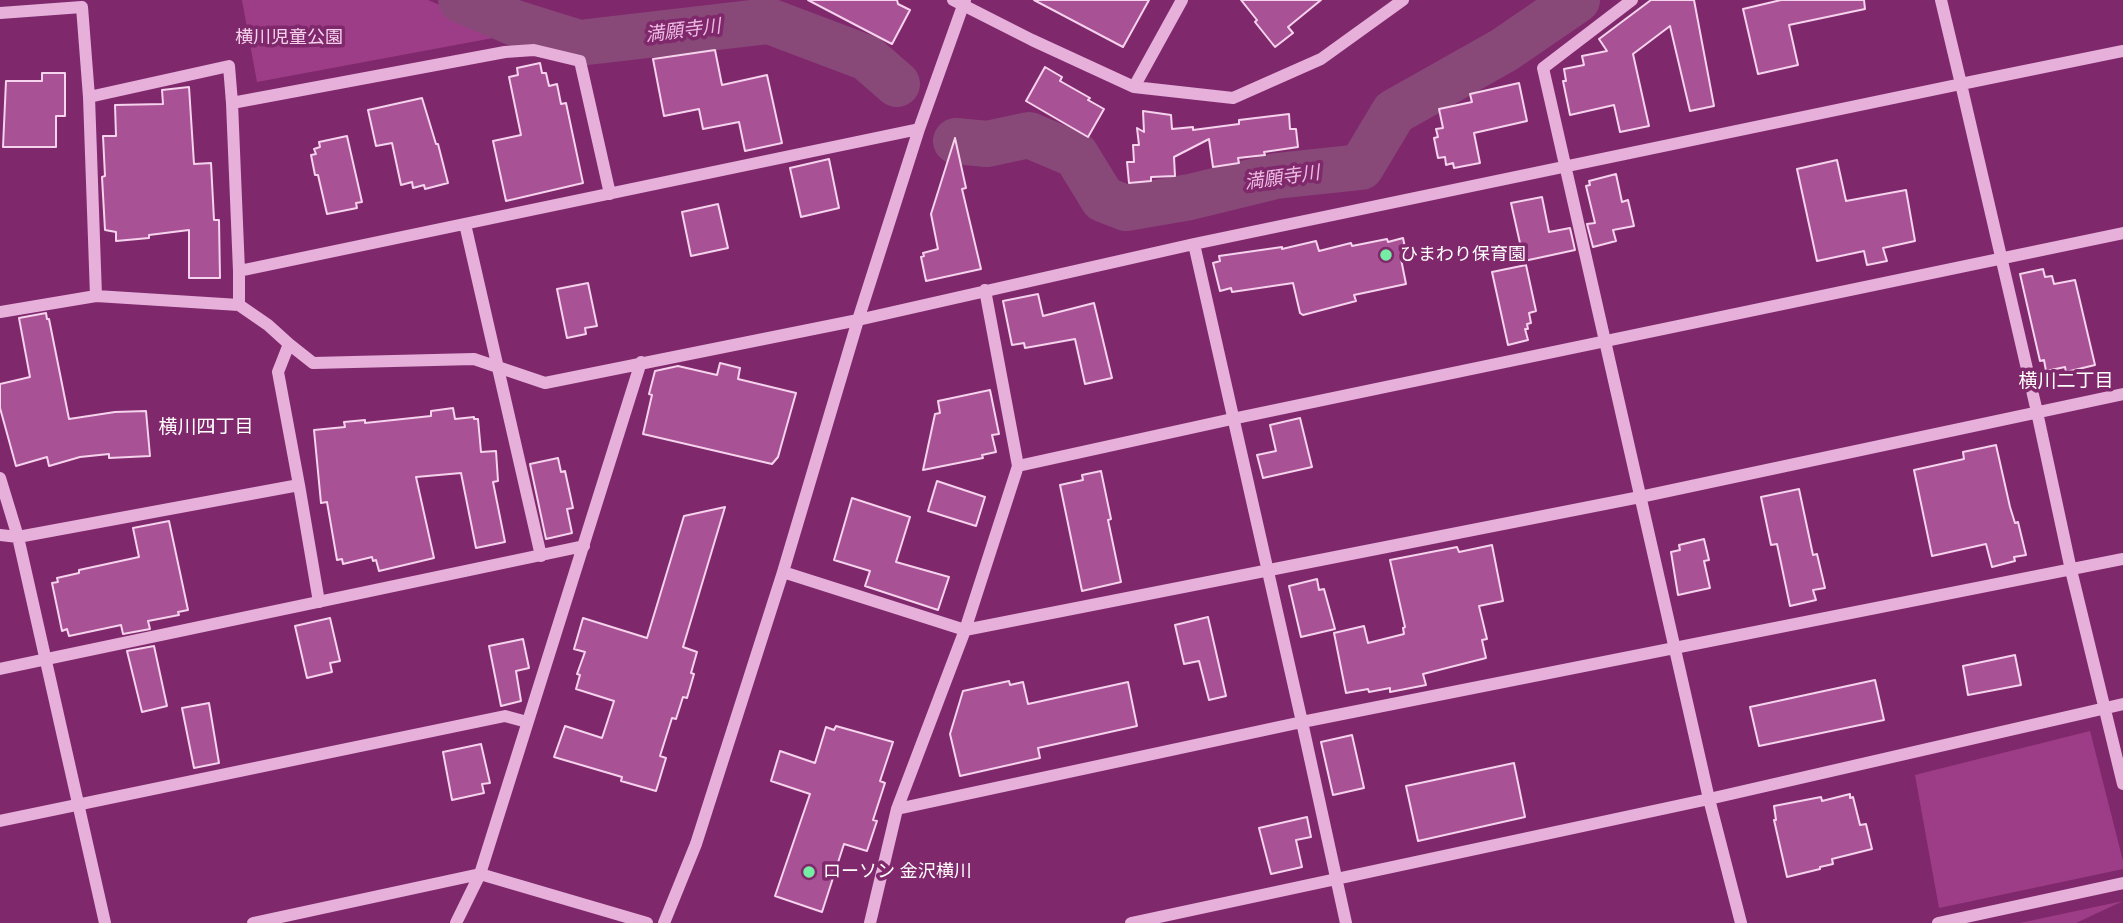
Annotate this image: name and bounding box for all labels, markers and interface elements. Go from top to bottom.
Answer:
water label: 満願寺川 [644,15,722,47]
park label: 横川児童公園 [235,27,343,49]
water label: 満願寺川 [1243,161,1321,195]
place label: ひまわり保育園 [1400,244,1526,266]
marker: ひまわり保育園 [1378,247,1394,263]
district label: 横川二丁目 [2019,370,2113,392]
district label: 横川四丁目 [159,416,253,438]
place label: ローソン 金沢横川 [823,861,972,883]
marker: ローソン 金沢横川 [801,864,817,880]

